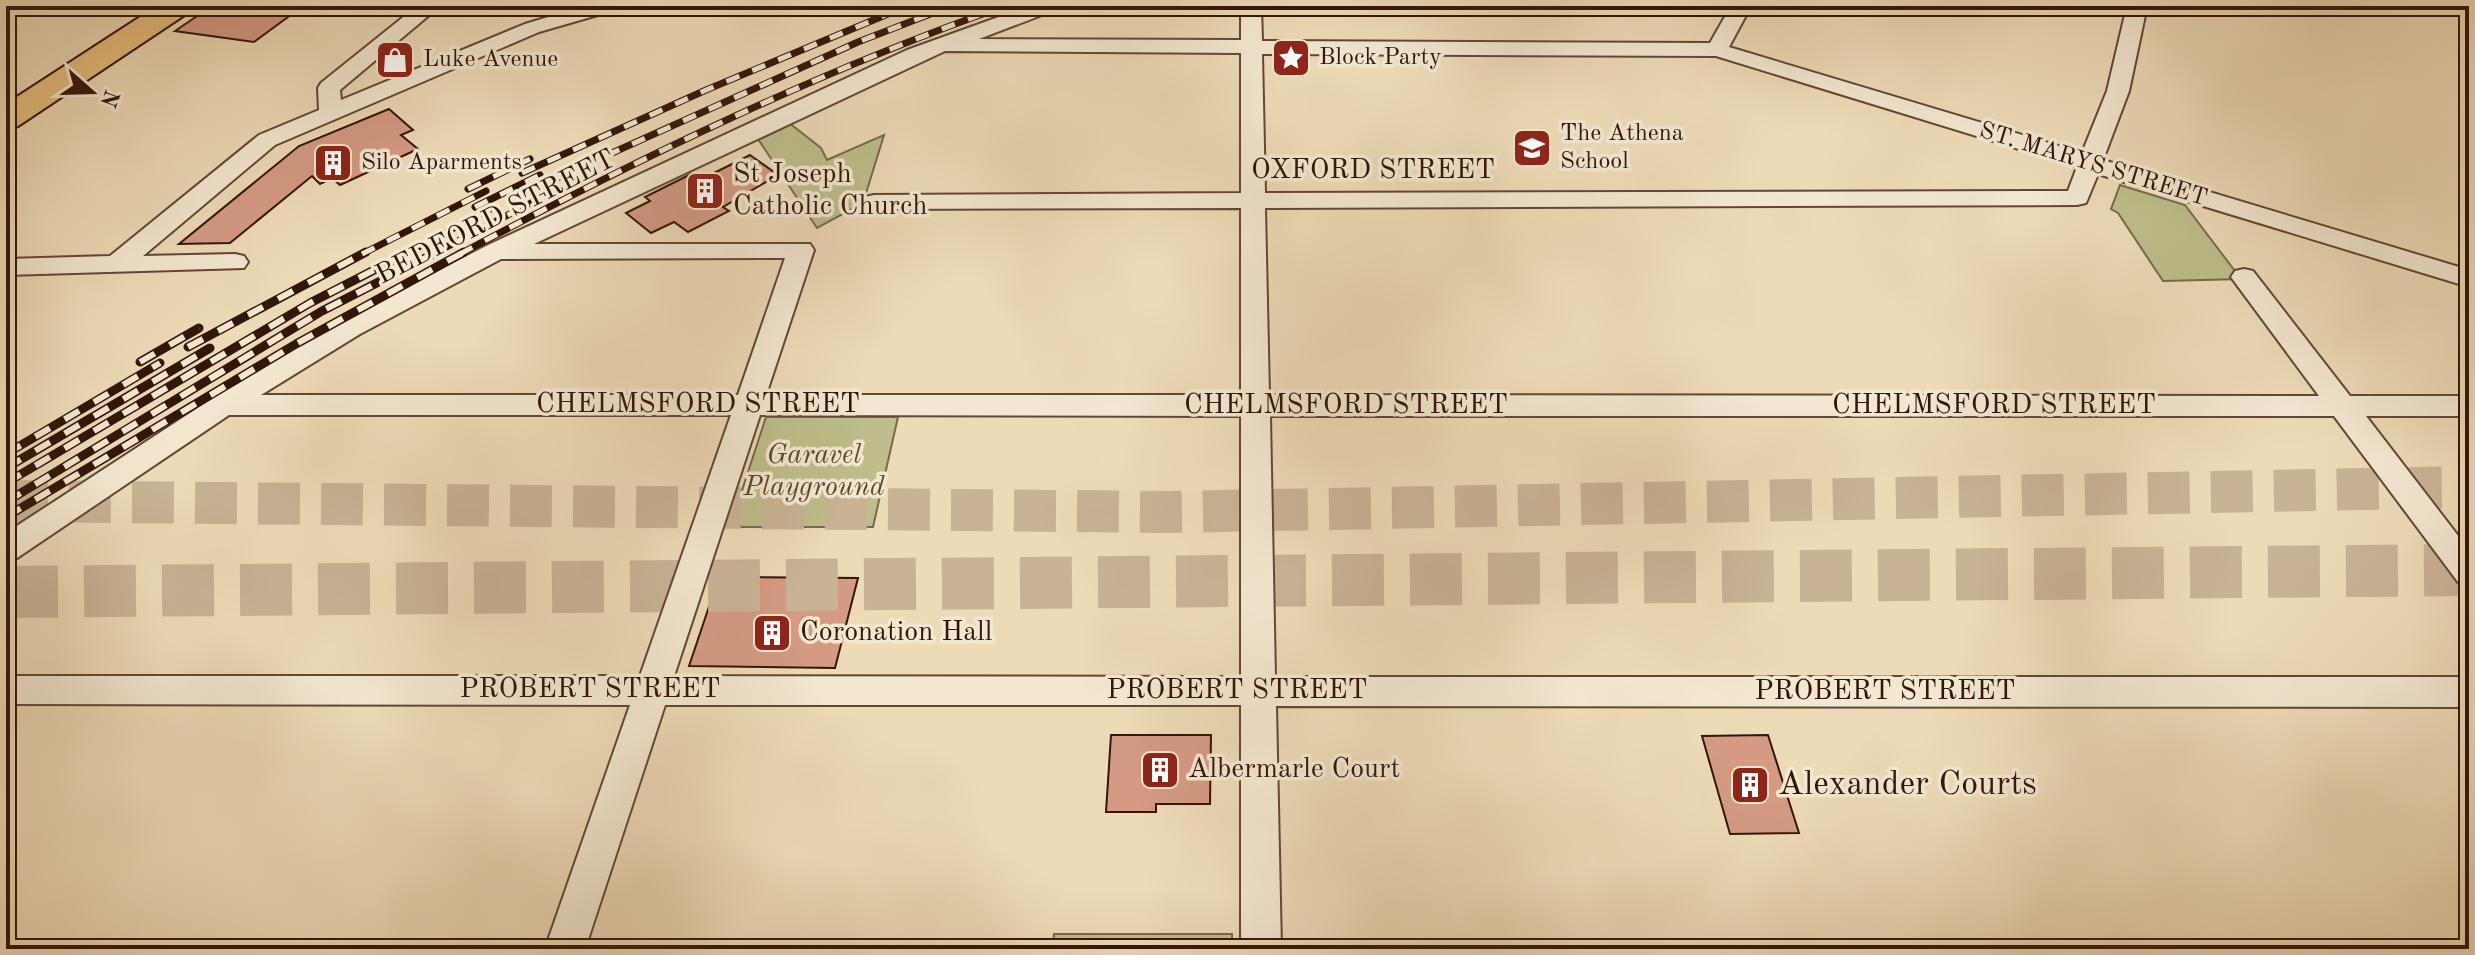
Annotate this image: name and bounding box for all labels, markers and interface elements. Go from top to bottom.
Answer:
place icon: Block Party [1270,37,1312,79]
shop icon: Luke Avenue [374,39,416,81]
place label: Block Party [1319,46,1442,70]
place label: Luke Avenue [423,48,558,72]
north arrow [52,52,132,132]
text: N [96,86,122,110]
street label: ST. MARYS STREET [1976,119,2210,211]
place label: The Athena School [1560,122,1684,174]
school or university icon: The Athena School [1511,127,1553,169]
building icon: Silo Aparments [312,142,354,184]
street label: BEDFORD STREET [372,145,620,291]
place label: Silo Aparments [361,151,522,175]
street label: OXFORD STREET [1251,157,1495,185]
place label: St Joseph Catholic Church [733,161,928,221]
building icon: St Joseph Catholic Church [684,170,726,212]
street label: CHELMSFORD STREET [536,391,860,419]
street label: CHELMSFORD STREET [1184,392,1508,420]
street label: CHELMSFORD STREET [1832,392,2156,420]
park label: Garavel Playground [742,442,885,502]
building icon: Coronation Hall [751,612,793,654]
place label: Coronation Hall [800,619,992,647]
street label: PROBERT STREET [459,676,721,704]
street label: PROBERT STREET [1106,677,1368,705]
street label: PROBERT STREET [1754,678,2016,706]
building icon: Albermarle Court [1139,749,1181,791]
place label: Albermarle Court [1188,756,1400,784]
building icon: Alexander Courts [1729,764,1771,806]
place label: Alexander Courts [1778,768,2037,802]

